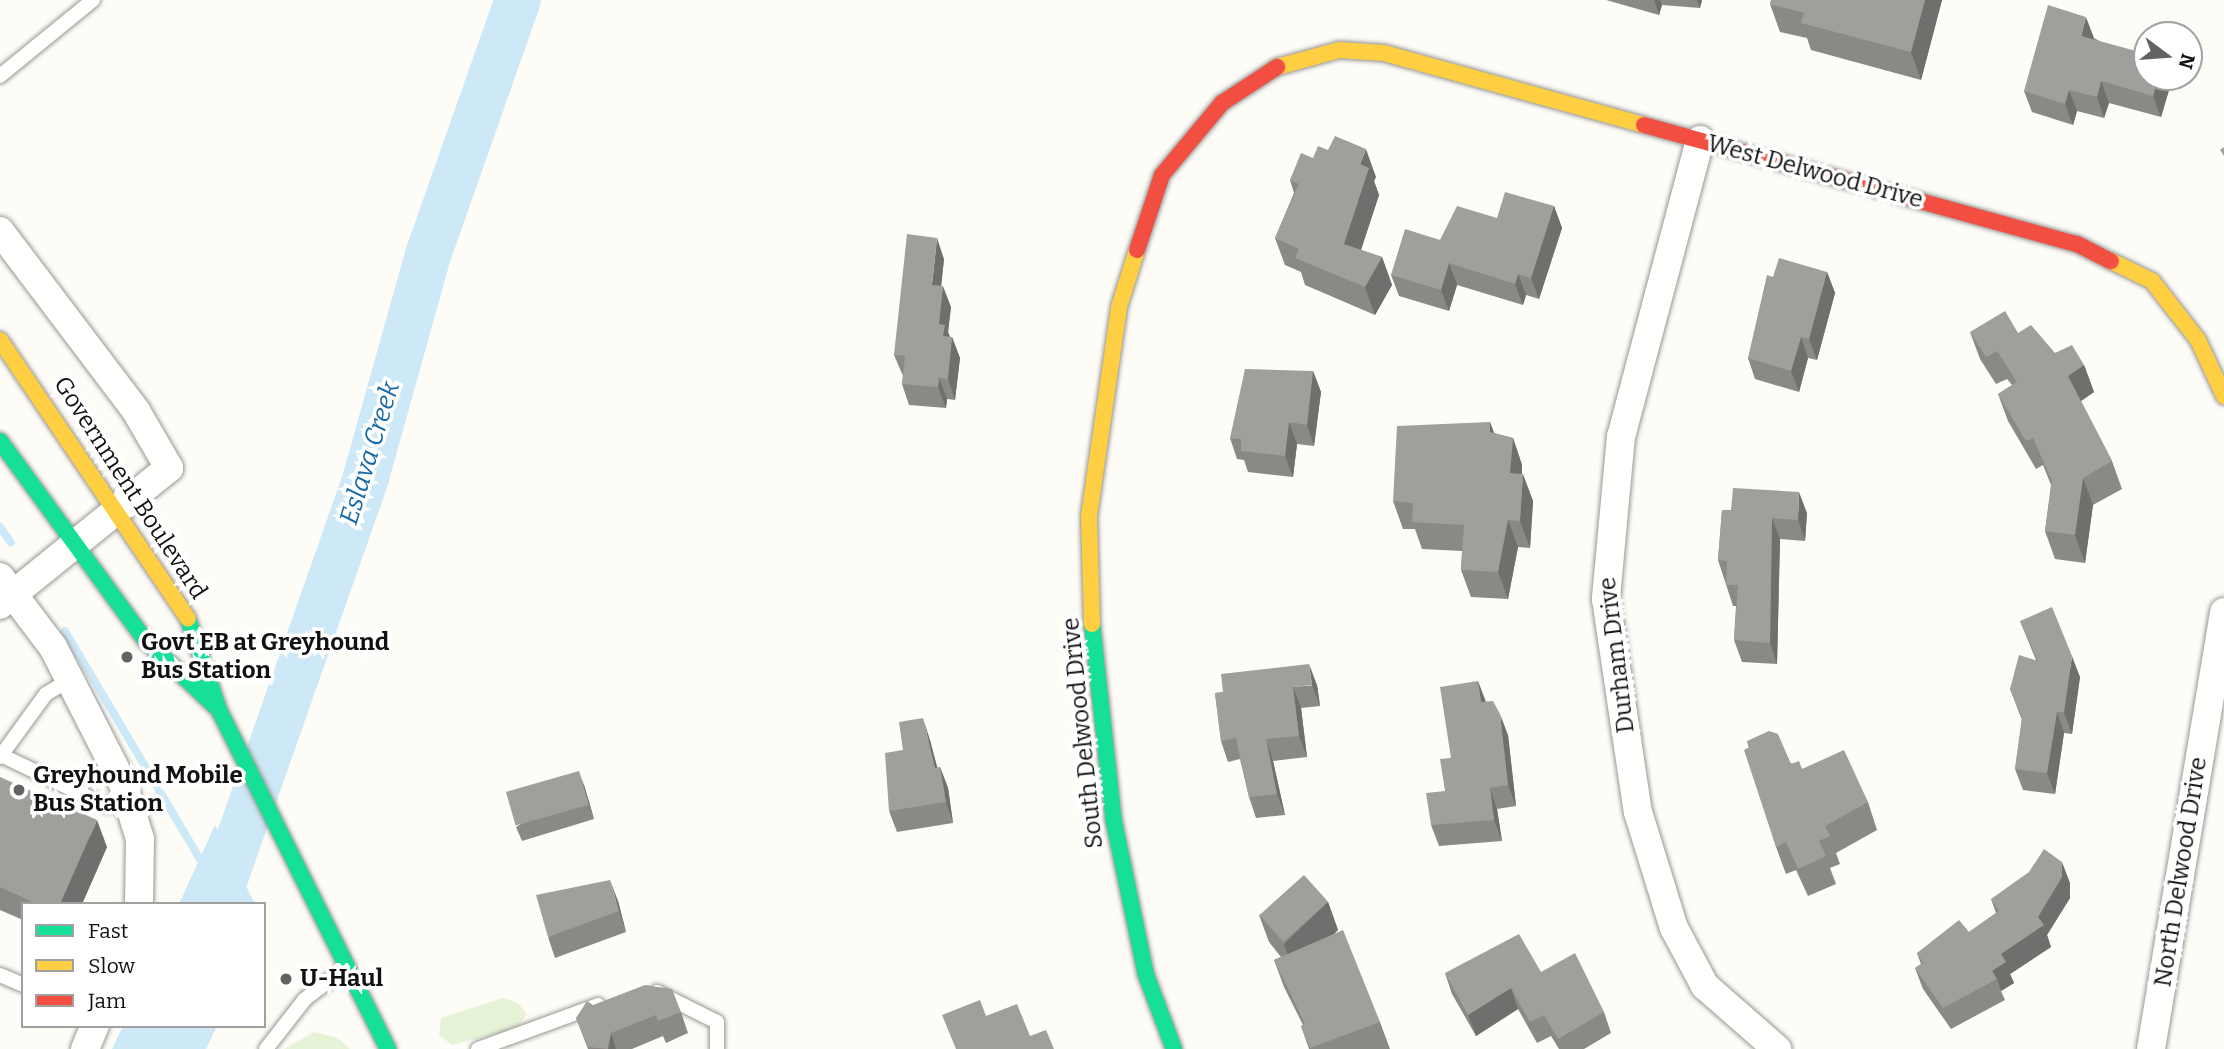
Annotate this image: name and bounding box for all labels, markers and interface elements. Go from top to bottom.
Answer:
north arrow [2133,21,2203,91]
text: N [2174,51,2200,72]
street label: West Delwood Drive [1704,129,1926,215]
street label: Government Boulevard [47,371,213,605]
water label: Eslava Creek [333,378,407,528]
street label: Durham Drive [1593,575,1641,735]
street label: South Delwood Drive [1057,616,1109,850]
place label: Govt EB at Greyhound Bus Station [141,629,389,685]
marker: Govt EB at Greyhound Bus Station [119,649,135,665]
street label: North Delwood Drive [2149,755,2213,989]
place label: Greyhound Mobile Bus Station [33,762,243,818]
marker: Greyhound Mobile Bus Station [11,782,27,798]
legend [21,902,266,1028]
text: Fast [88,918,128,944]
text: Slow [88,953,135,979]
place label: U-Haul [300,965,383,993]
marker: U-Haul [278,971,294,987]
text: Jam [88,988,126,1014]

